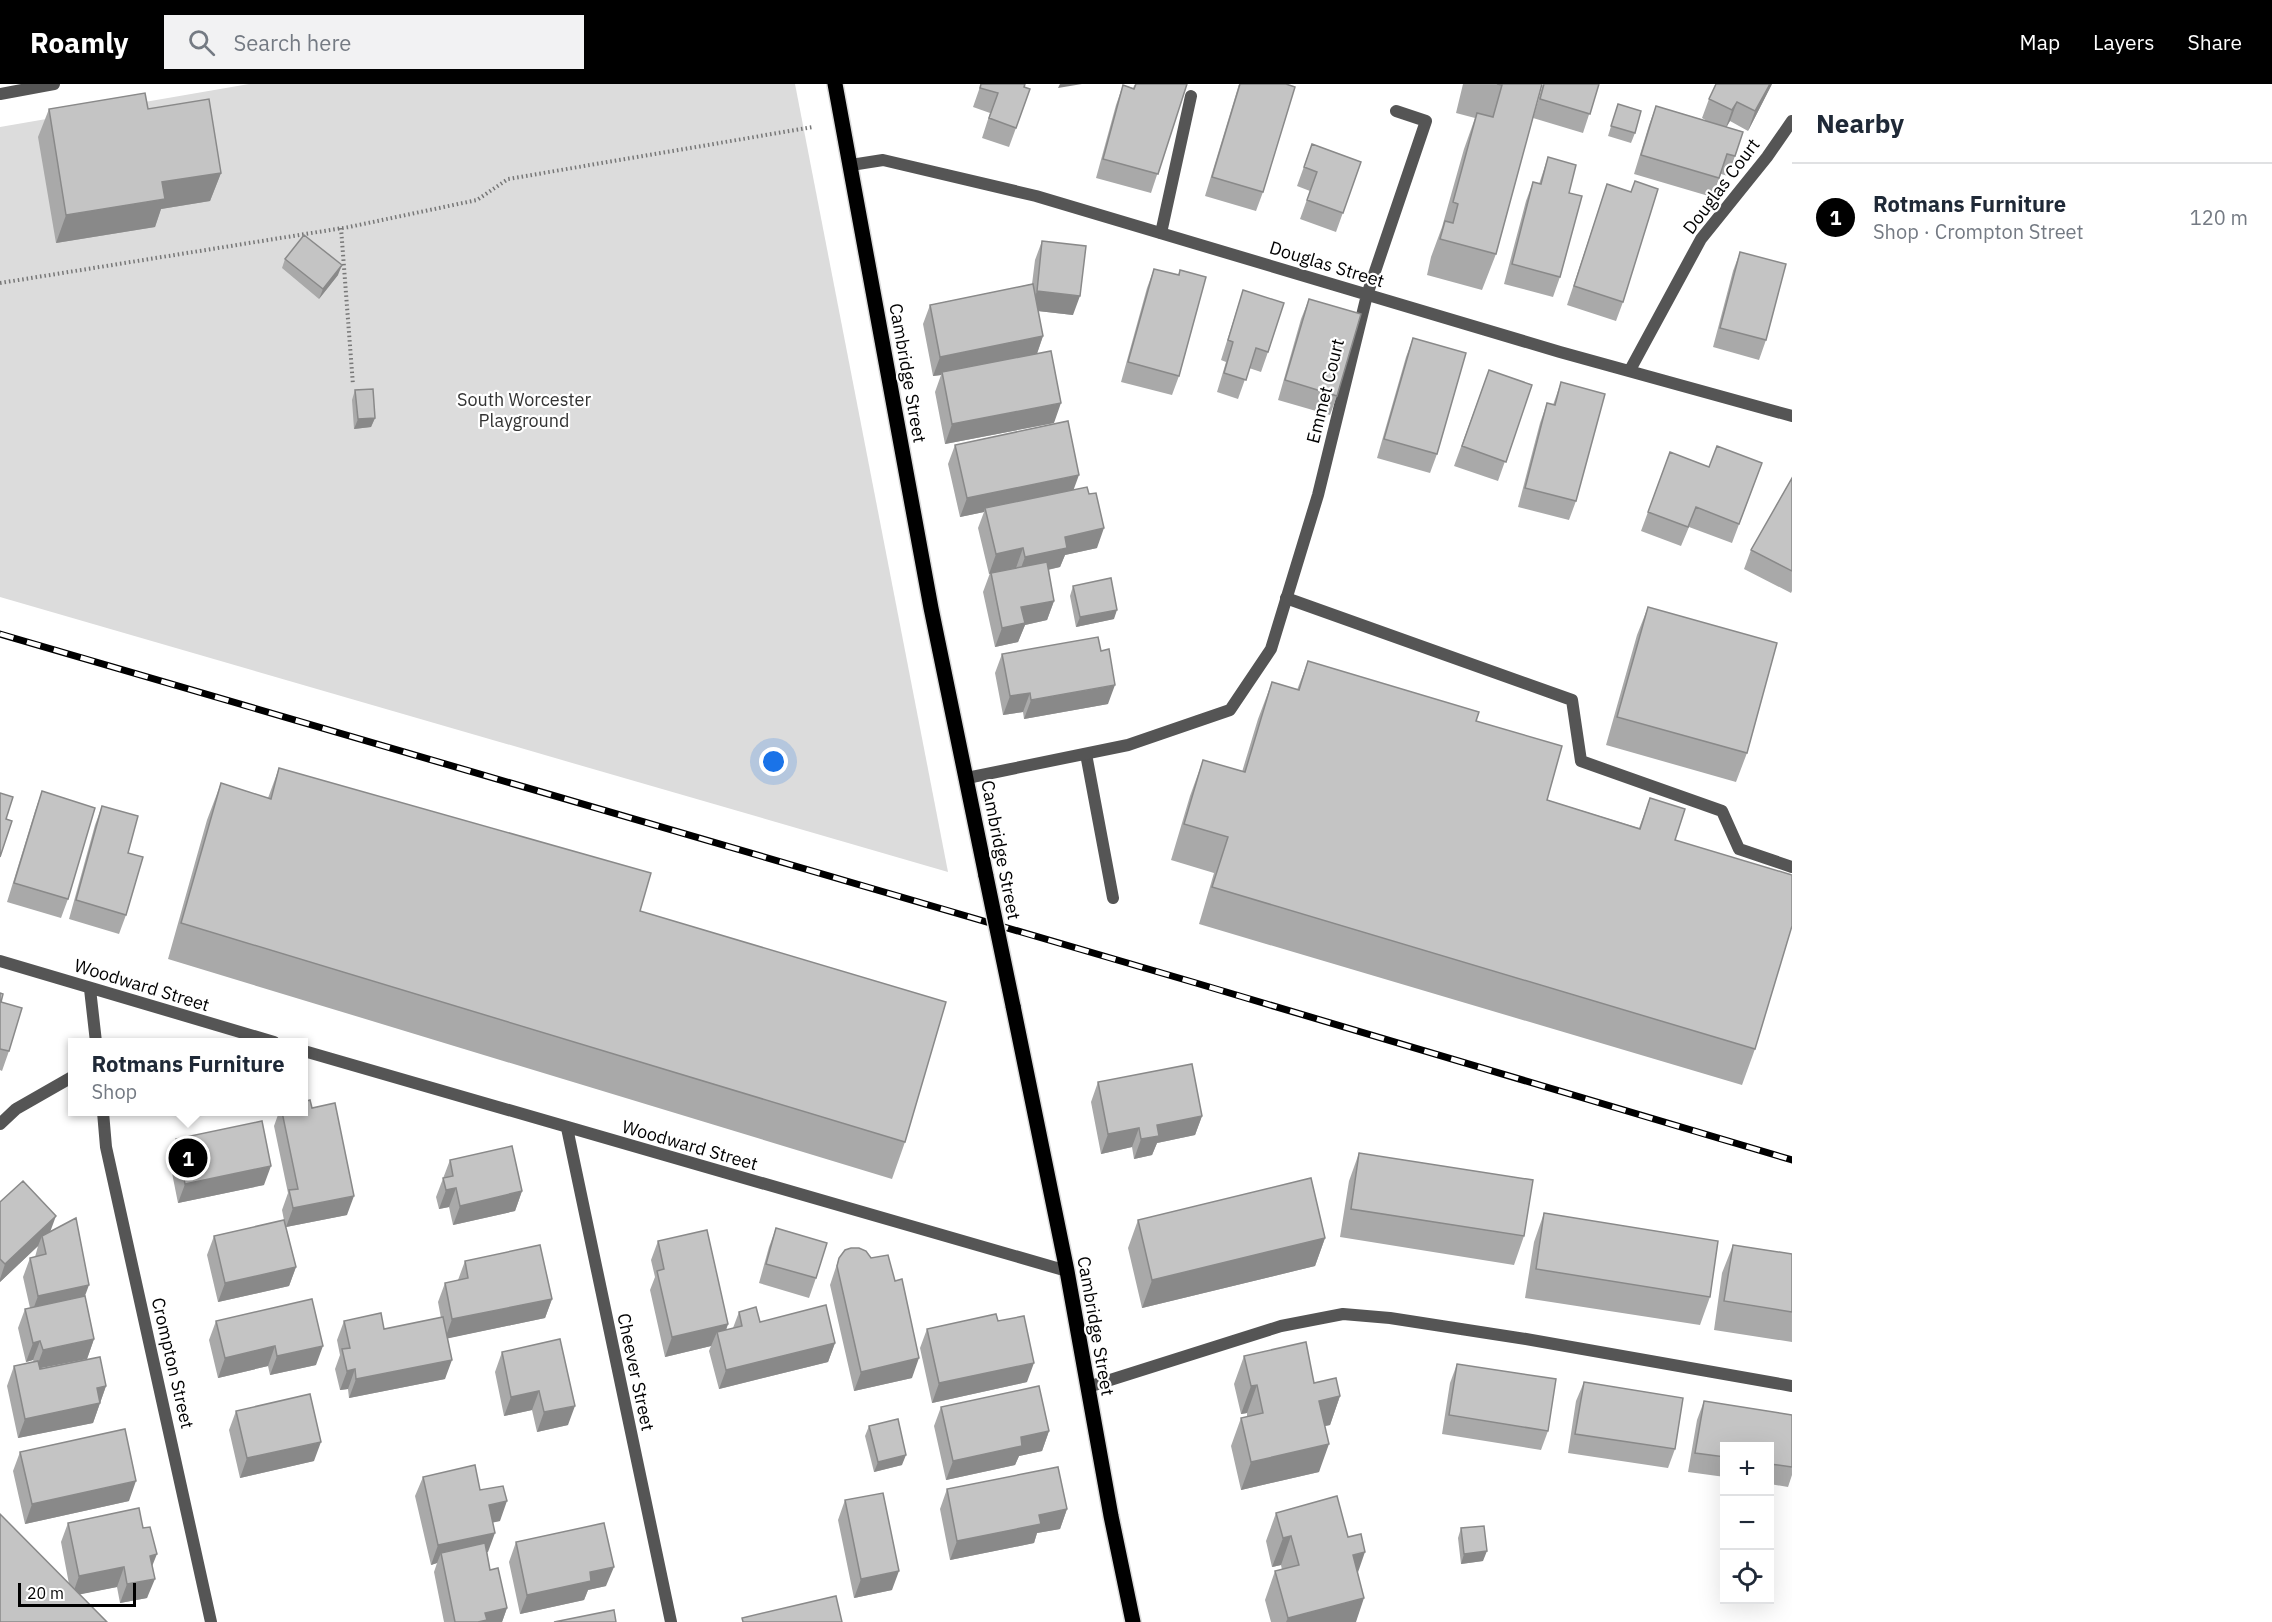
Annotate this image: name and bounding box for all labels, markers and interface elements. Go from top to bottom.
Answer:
search box [164,15,584,69]
text: Roamly [30,24,128,61]
icon: search [185,26,218,59]
text: Search here [233,28,351,57]
text: Map [2020,28,2060,56]
text: Layers [2093,28,2155,56]
text: Share [2188,28,2242,56]
text: Nearby [1816,106,1904,140]
street label: Douglas Court [1678,134,1764,238]
text: Rotmans Furniture [1873,189,2066,218]
text: 1 [1830,204,1842,231]
text: 120 m [2190,204,2248,231]
text: Shop · Crompton Street [1873,218,2084,245]
street label: Douglas Street [1267,236,1387,292]
street label: Cambridge Street [884,301,932,445]
street label: Emmet Court [1301,336,1349,446]
park label: South Worcester Playground [457,388,591,432]
your location [759,747,788,776]
street label: Cambridge Street [976,778,1026,922]
street label: Woodward Street [72,954,212,1016]
popup [68,1038,308,1116]
text: Rotmans Furniture [91,1049,285,1078]
text: Shop [91,1078,137,1105]
street label: Woodward Street [619,1115,761,1175]
pin: 1 [168,1136,207,1180]
street label: Cambridge Street [1072,1254,1120,1398]
street label: Crompton Street [147,1295,199,1431]
street label: Cheever Street [612,1311,660,1433]
map controls [1720,1442,1774,1604]
button: + [1720,1442,1774,1496]
button: − [1720,1496,1774,1550]
button: locate [1720,1550,1774,1604]
scale bar [18,1580,136,1608]
text: 20 m [27,1583,64,1603]

